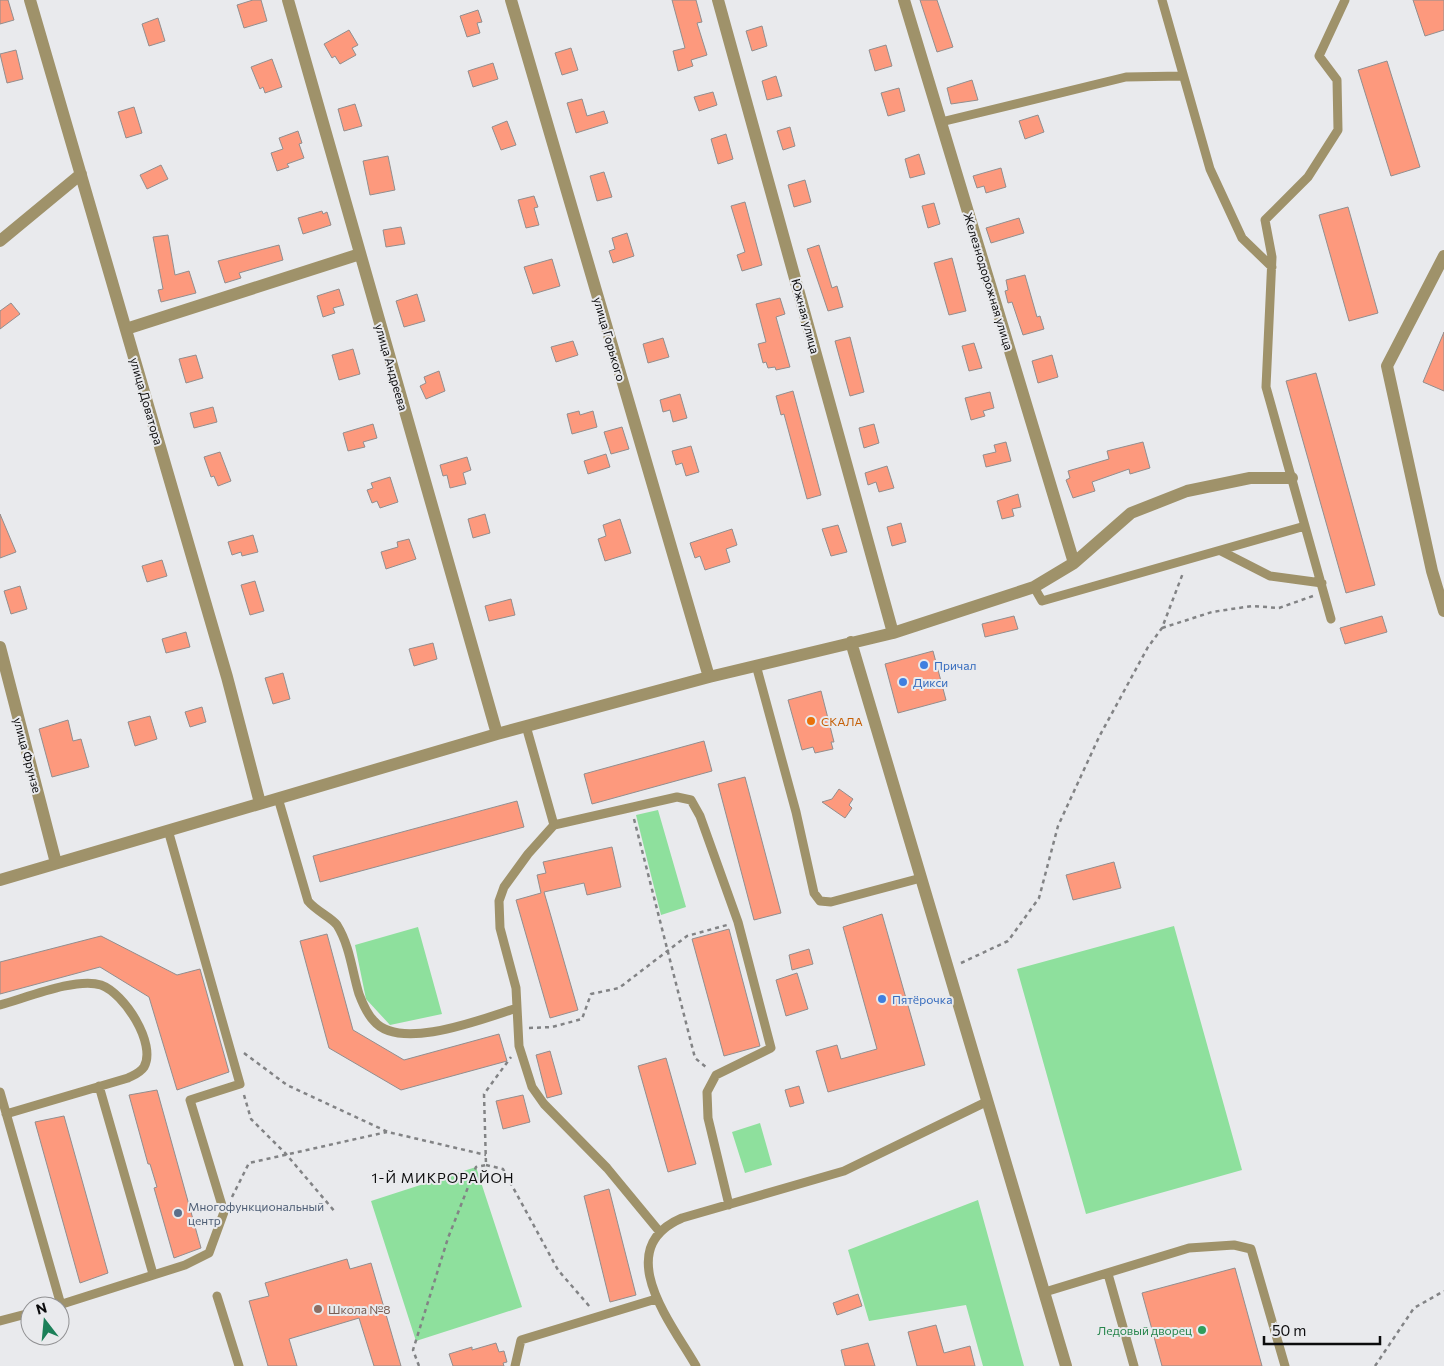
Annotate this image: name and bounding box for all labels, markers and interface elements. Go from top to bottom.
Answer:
street label: Железнодорожная улица [961,210,1017,352]
street label: Южная улица [789,277,823,355]
street label: улица Горького [591,295,629,383]
street label: улица Андреева [373,322,411,412]
street label: улица Доватора [128,356,166,446]
place label: Причал [934,658,976,672]
marker: Причал [918,659,930,671]
place label: Дикси [913,675,948,689]
marker: Дикси [897,676,909,688]
place label: СКАЛА [821,714,863,728]
marker: СКАЛА [805,715,817,727]
street label: улица Фрунзе [11,716,45,794]
place label: Пятёрочка [892,992,952,1006]
marker: Пятёрочка [876,993,888,1005]
district label: 1-Й МИКРОРАЙОН [372,1169,514,1186]
place label: Многофункциональный центр [188,1199,324,1227]
marker: Многофункциональный центр [172,1207,184,1219]
north arrow [20,1296,70,1346]
text: N [34,1298,49,1318]
place label: Школа №8 [328,1302,391,1316]
marker: Школа №8 [312,1303,324,1315]
scale bar [1264,1314,1380,1346]
text: 50 m [1272,1321,1306,1339]
place label: Ледовый дворец [1097,1323,1192,1337]
marker: Ледовый дворец [1196,1324,1208,1336]

